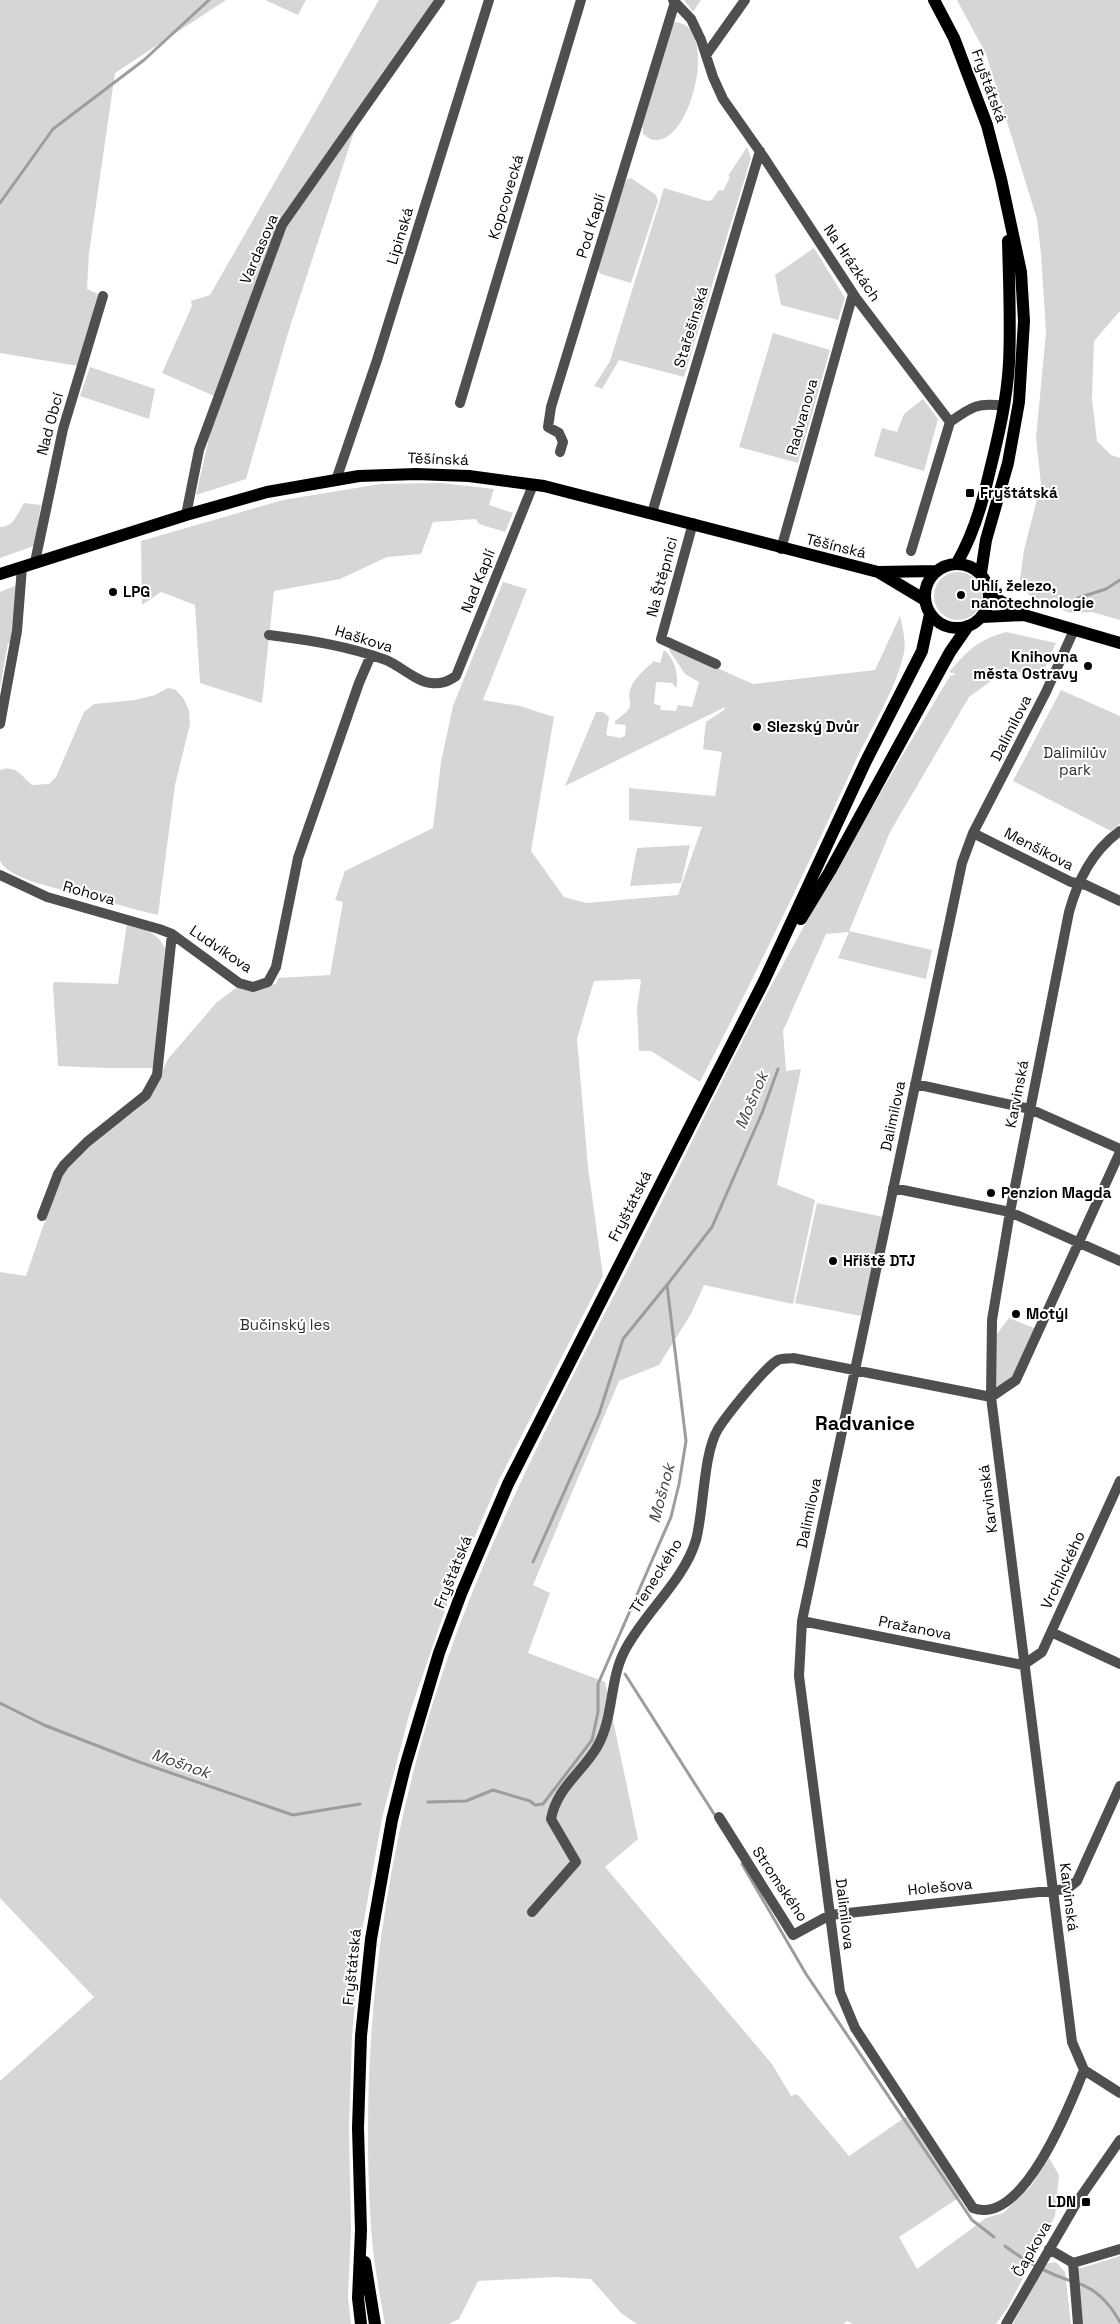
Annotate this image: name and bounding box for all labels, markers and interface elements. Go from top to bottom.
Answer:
street label: Fryštátská [967,46,1012,126]
street label: Kopcovecká [484,152,528,242]
street label: Pod Kaplí [572,191,609,260]
street label: Lipinská [382,205,417,267]
street label: Vardasova [235,211,282,287]
street label: Na Hrázkách [820,221,885,305]
street label: Stařešinská [669,283,712,370]
street label: Radvanova [782,376,822,457]
street label: Nad Obcí [32,390,67,457]
street label: Těšínská [407,448,469,469]
place label: Fryštátská [980,483,1058,502]
marker: Fryštátská [964,487,976,499]
street label: Těšínská [804,529,869,562]
street label: Na Štěpnici [642,535,681,619]
street label: Nad Kaplí [456,546,499,615]
place label: Uhlí, železo, nanotechnologie [971,576,1094,612]
place label: LPG [123,582,150,601]
marker: LPG [107,586,119,598]
marker: Uhlí, železo, nanotechnologie [955,589,967,601]
street label: Haškova [333,621,396,656]
place label: Knihovna města Ostravy [973,647,1078,683]
marker: Knihovna města Ostravy [1082,660,1094,672]
street label: Dalimilova [986,691,1035,764]
place label: Slezský Dvůr [767,717,859,736]
marker: Slezský Dvůr [751,721,763,733]
park label: Dalimilův park [1043,743,1107,779]
street label: Menšíkova [1001,823,1078,874]
street label: Rohova [61,876,118,909]
street label: Ludvíkova [186,921,257,977]
street label: Karvinská [1001,1058,1032,1129]
water label: Mošnok [730,1066,774,1132]
street label: Dalimilova [876,1079,909,1153]
street label: Fryštátská [604,1167,656,1244]
place label: Penzion Magda [1001,1183,1112,1202]
marker: Penzion Magda [985,1187,997,1199]
place label: Hřiště DTJ [843,1251,916,1270]
marker: Hřiště DTJ [827,1255,839,1267]
place label: Motýl [1026,1304,1068,1323]
marker: Motýl [1010,1308,1022,1320]
park label: Bučinský les [240,1315,330,1334]
district label: Radvanice [815,1410,915,1436]
water label: Mošnok [644,1459,680,1525]
street label: Karvinská [974,1463,1001,1534]
street label: Dalimilova [792,1476,825,1550]
street label: Vrchlického [1036,1528,1089,1612]
street label: Fryštátská [429,1532,476,1611]
street label: Třeneckého [625,1535,686,1617]
street label: Pražanova [877,1611,954,1644]
water label: Mošnok [149,1744,215,1784]
street label: Stromského [748,1843,812,1925]
street label: Karvinská [1056,1862,1083,1933]
street label: Holešova [907,1874,974,1899]
street label: Dalimilova [832,1877,859,1951]
street label: Fryštátská [338,1927,365,2006]
place label: LDN [1048,2192,1076,2211]
marker: LDN [1080,2196,1092,2208]
street label: Čapkova [1008,2217,1055,2280]

